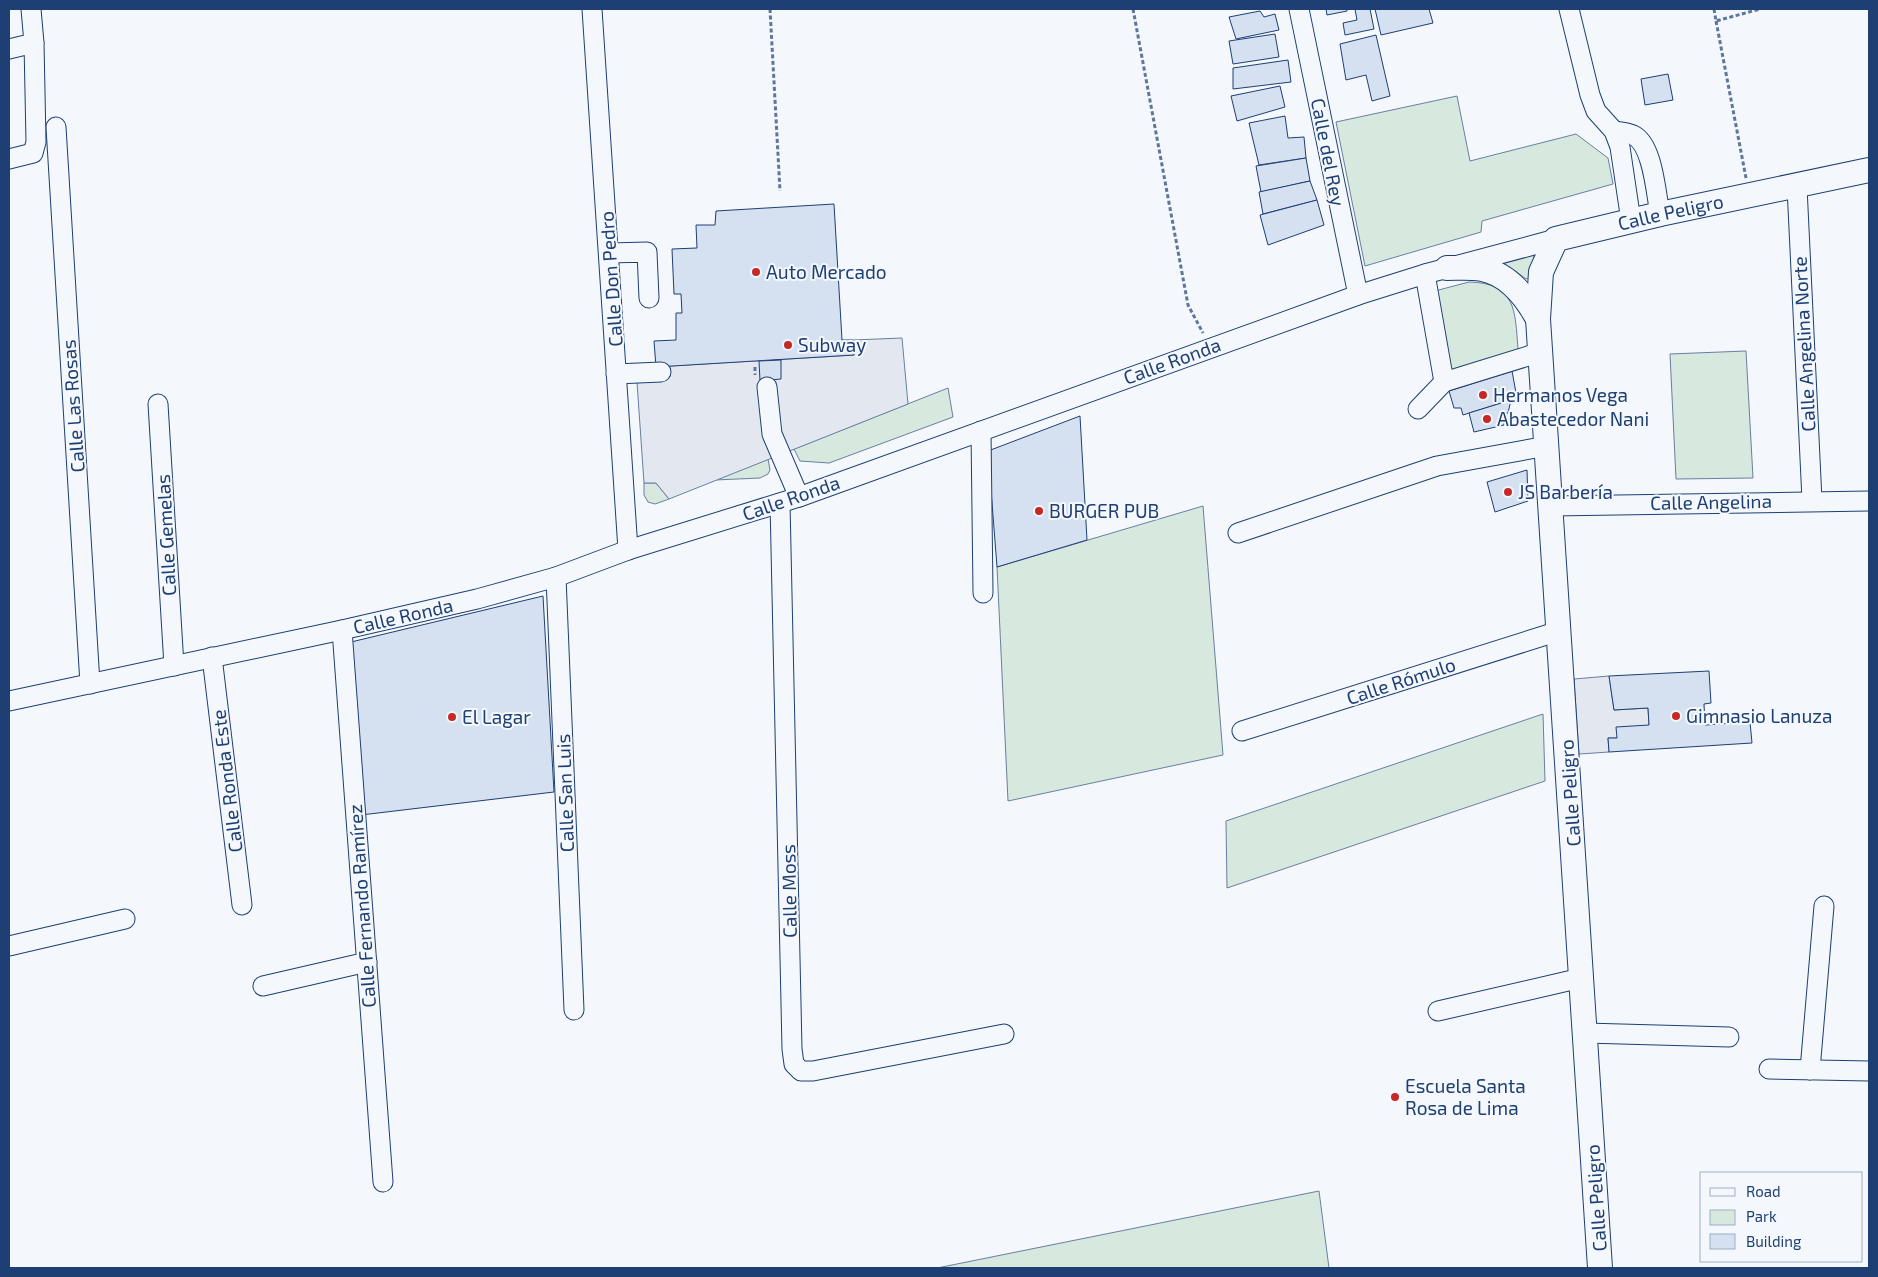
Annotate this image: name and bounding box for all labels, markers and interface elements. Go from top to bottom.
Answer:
street label: Calle del Rey [1307,96,1350,208]
street label: Calle Peligro [1615,189,1725,235]
street label: Calle Don Pedro [594,210,627,348]
street label: Calle Angelina Norte [1787,256,1820,432]
place label: Auto Mercado [766,260,887,283]
marker: Auto Mercado [750,266,762,278]
street label: Calle Ronda [1120,332,1224,389]
place label: Subway [798,333,866,356]
street label: Calle Las Rosas [56,339,89,473]
marker: Subway [782,339,794,351]
place label: Hermanos Vega [1493,383,1628,406]
marker: Hermanos Vega [1477,389,1489,401]
place label: Abastecedor Nani [1497,407,1649,430]
marker: Abastecedor Nani [1481,413,1493,425]
street label: Calle Ronda [739,470,843,525]
street label: Calle Gemelas [151,474,180,596]
place label: JS Barbería [1518,480,1613,503]
marker: JS Barbería [1502,486,1514,498]
street label: Calle Angelina [1650,489,1772,514]
place label: BURGER PUB [1049,499,1159,522]
marker: BURGER PUB [1033,505,1045,517]
street label: Calle Ronda [351,593,455,638]
street label: Calle Rómulo [1343,652,1458,709]
place label: Gimnasio Lanuza [1686,704,1832,727]
place label: El Lagar [462,705,531,728]
street label: Calle Ronda Este [206,708,247,854]
marker: Gimnasio Lanuza [1670,710,1682,722]
marker: El Lagar [446,711,458,723]
street label: Calle San Luis [551,733,578,853]
street label: Calle Peligro [1554,739,1585,847]
street label: Calle Fernando Ramírez [343,803,380,1009]
street label: Calle Moss [776,844,801,938]
place label: Escuela Santa Rosa de Lima [1405,1074,1526,1119]
marker: Escuela Santa Rosa de Lima [1389,1091,1401,1103]
street label: Calle Peligro [1580,1144,1611,1252]
legend [1700,1172,1863,1262]
text: Road [1746,1182,1781,1200]
text: Park [1746,1207,1777,1225]
text: Building [1746,1232,1802,1250]

